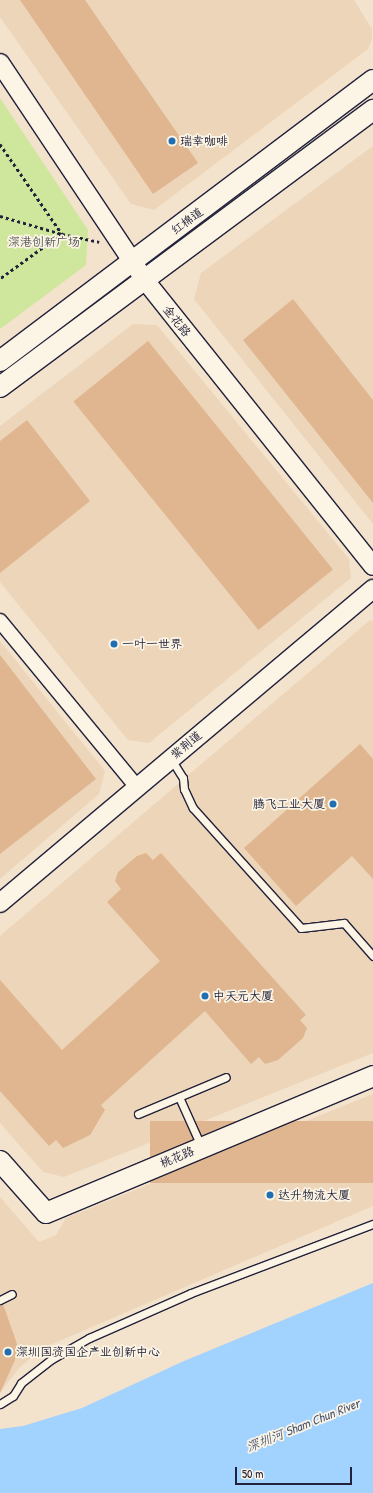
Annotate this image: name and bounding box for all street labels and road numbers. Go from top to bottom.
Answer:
street label: 红棉道 [168,204,206,238]
street label: 金花路 [160,302,194,340]
street label: 紫荆道 [168,728,204,762]
street label: 桃花路 [158,1143,196,1171]

